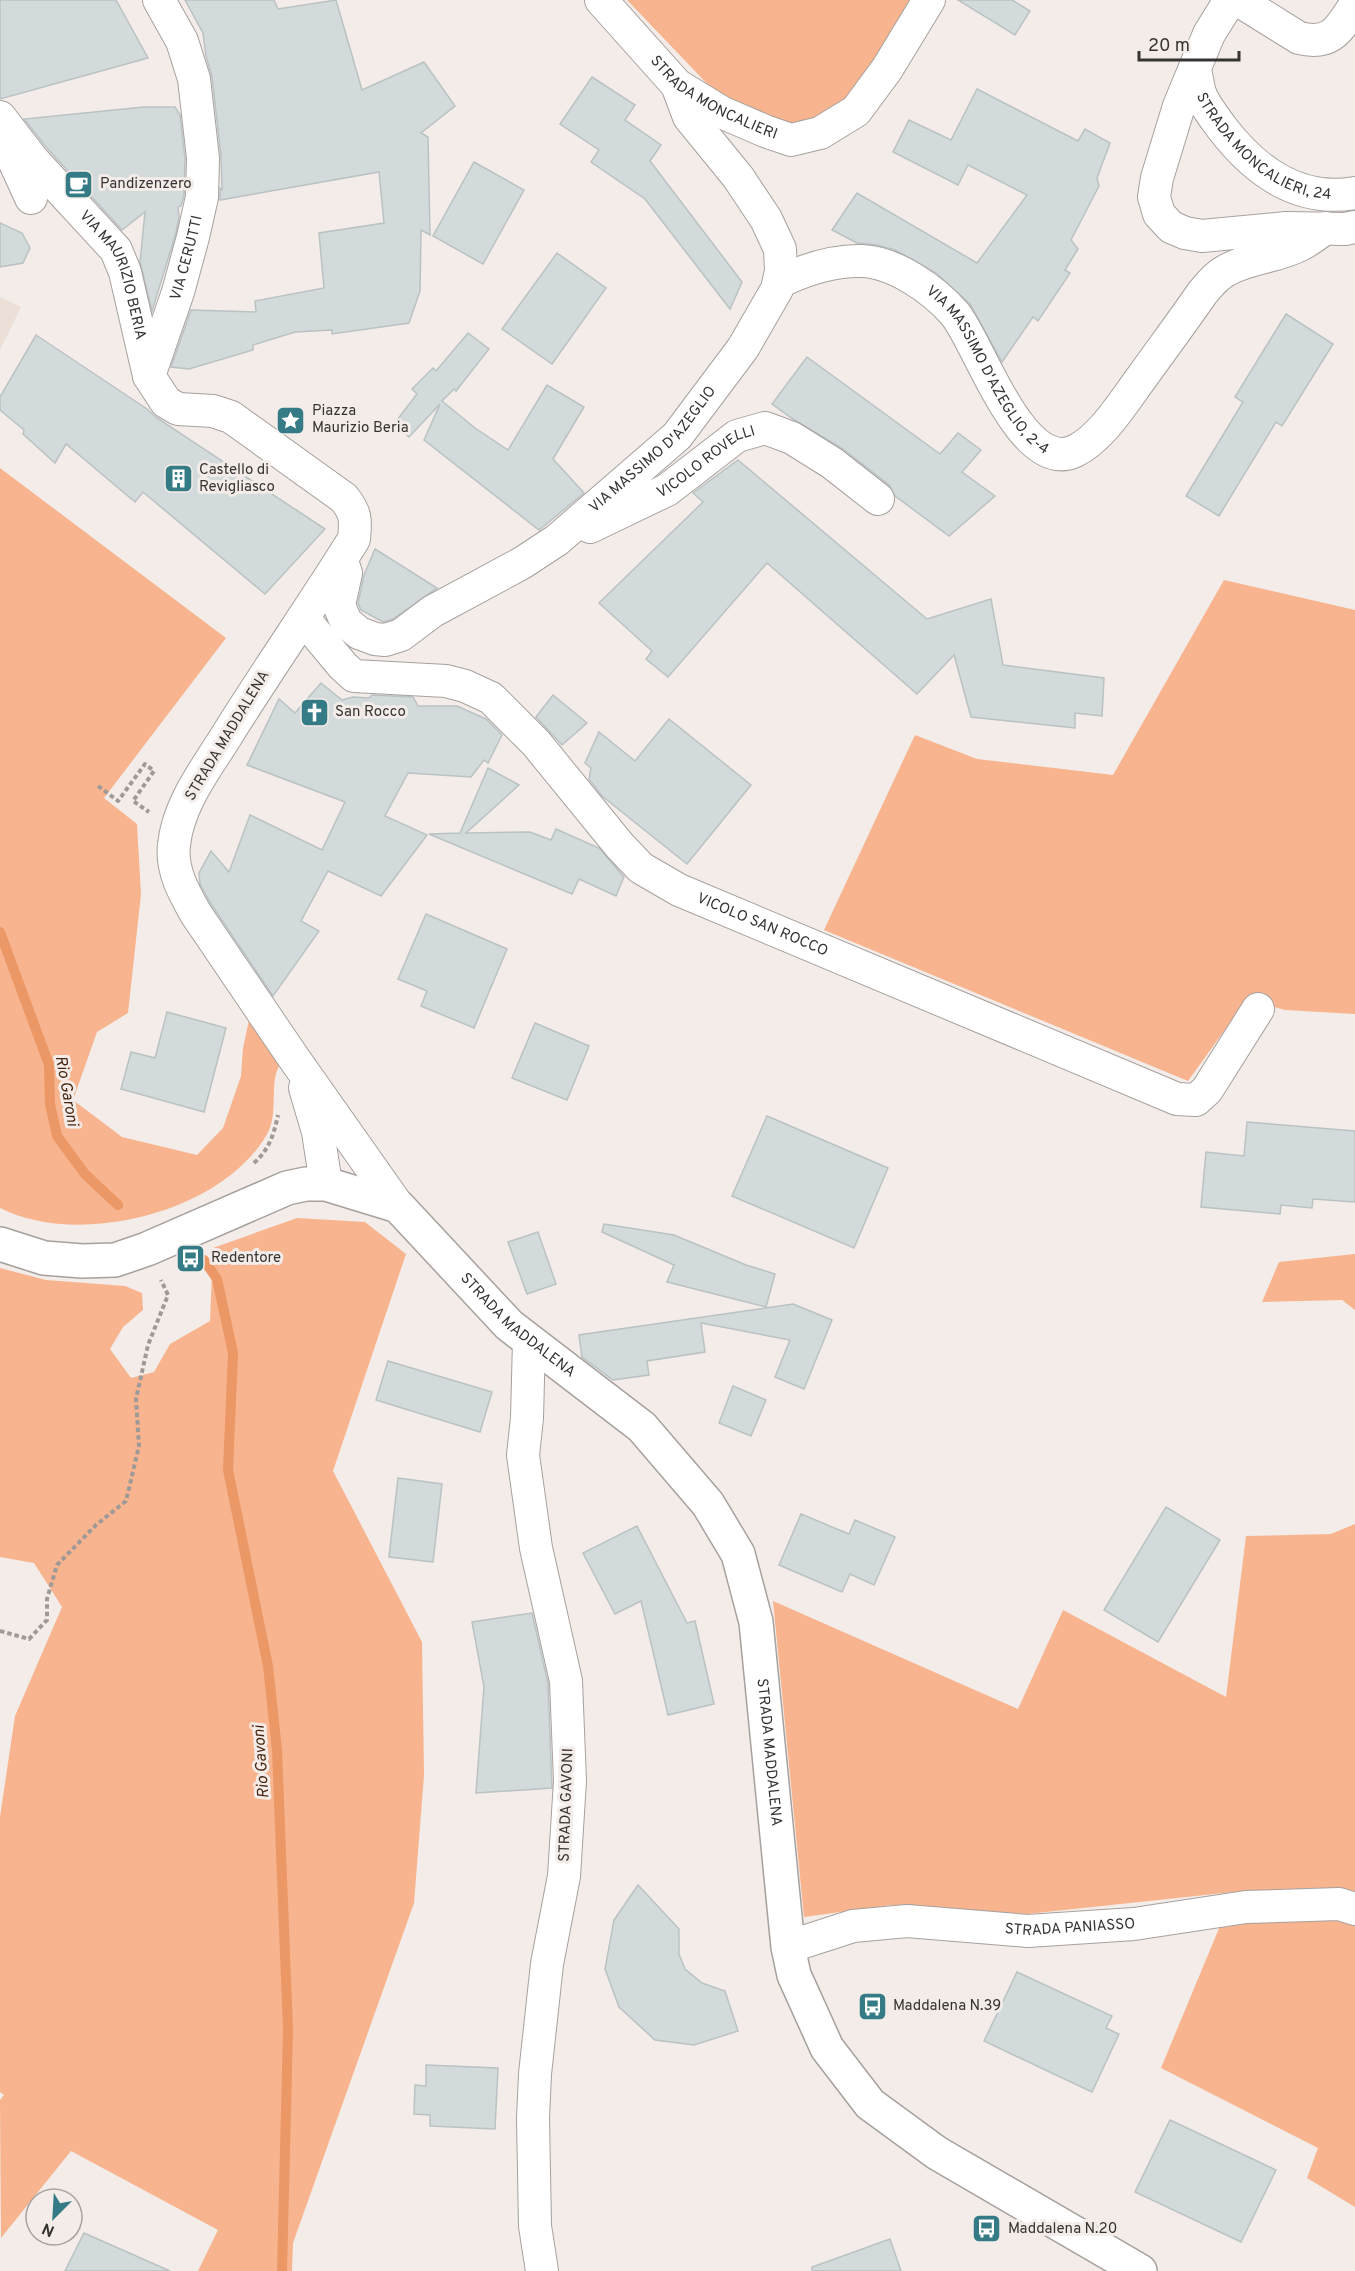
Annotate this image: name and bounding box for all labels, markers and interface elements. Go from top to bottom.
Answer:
scale bar [1139,24,1240,62]
text: 20 m [1148,35,1190,58]
street label: STRADA MONCALIERI [646,52,780,144]
street label: STRADA MONCALIERI, 24 [1191,90,1332,204]
cafe icon: Pandizenzero [63,168,95,200]
place label: Pandizenzero [100,175,192,194]
street label: VIA MAURIZIO BERIA [75,207,150,342]
street label: VIA CERUTTI [166,214,207,303]
street label: VIA MASSIMO D'AZEGLIO, 2-4 [922,282,1052,459]
street label: VIA MASSIMO D'AZEGLIO [585,382,721,517]
place label: Piazza Maurizio Beria [312,402,409,438]
place icon: Piazza Maurizio Beria [275,404,307,436]
street label: VICOLO ROVELLI [654,422,757,503]
place label: Castello di Revigliasco [199,461,275,497]
building icon: Castello di Revigliasco [162,463,194,495]
street label: STRADA MADDALENA [182,667,274,805]
church icon: San Rocco [298,696,330,728]
place label: San Rocco [335,703,406,722]
street label: VICOLO SAN ROCCO [694,889,831,961]
water label: Rio Garoni [50,1054,82,1129]
bus stop icon: Redentore [174,1242,206,1274]
place label: Redentore [211,1249,281,1268]
street label: STRADA MADDALENA [456,1269,579,1382]
street label: STRADA MADDALENA [752,1677,786,1827]
water label: Rio Gavoni [249,1724,275,1799]
street label: STRADA GAVONI [556,1748,578,1862]
street label: STRADA PANIASSO [1004,1914,1136,1941]
bus stop icon: Maddalena N.39 [856,1990,888,2022]
place label: Maddalena N.39 [893,1997,1001,2016]
north arrow [24,2187,84,2247]
bus stop icon: Maddalena N.20 [971,2213,1003,2245]
text: N [39,2217,58,2240]
place label: Maddalena N.20 [1008,2220,1117,2239]

